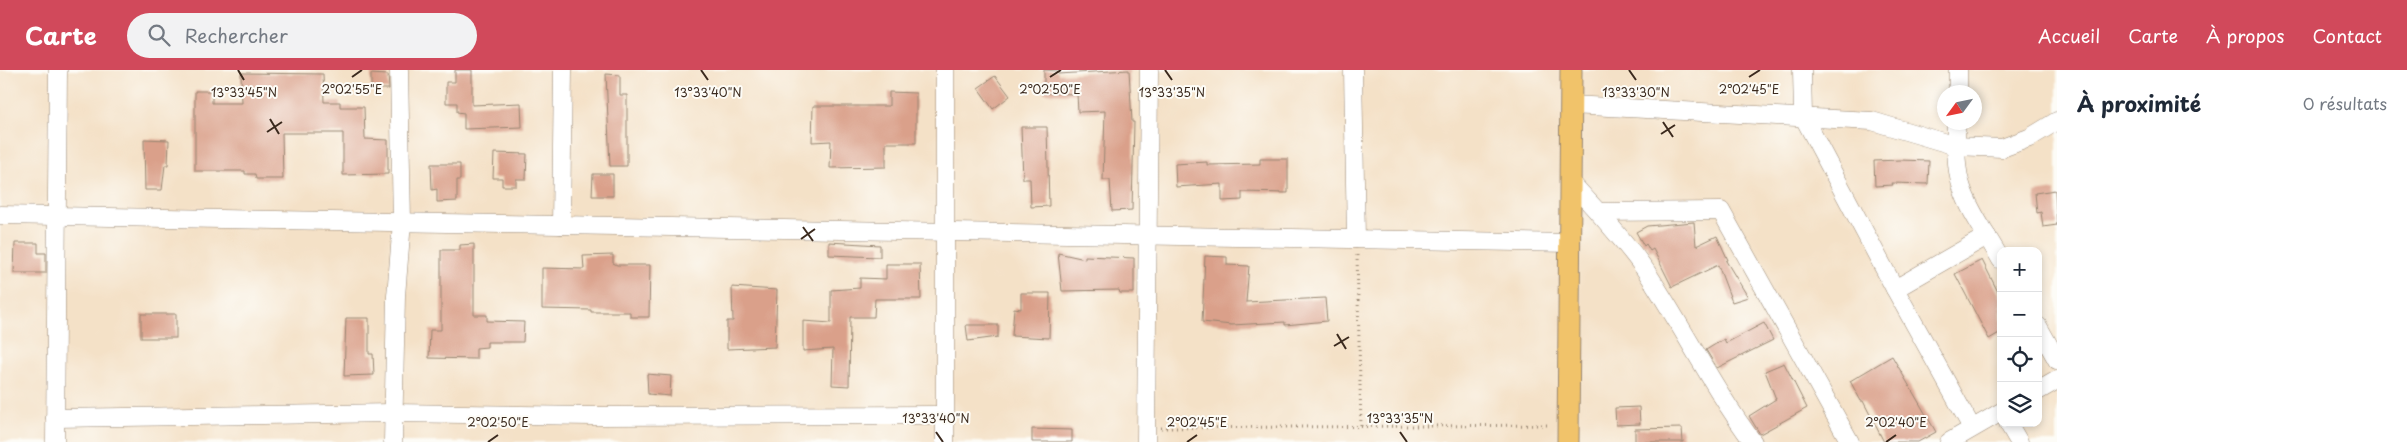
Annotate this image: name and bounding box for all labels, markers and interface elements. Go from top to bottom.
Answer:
search box [127,13,477,58]
text: Carte [25,17,97,53]
icon: search [145,21,173,49]
text: Rechercher [185,21,288,49]
text: Accueil [2038,22,2100,49]
text: Carte [2128,22,2178,49]
text: À propos [2206,22,2284,49]
text: Contact [2312,22,2382,49]
text: 2°02'55"E [322,80,382,98]
text: 2°02'50"E [1019,80,1081,98]
text: 2°02'45"E [1719,80,1779,98]
text: 13°33'45"N [211,83,277,101]
text: 13°33'40"N [674,83,742,101]
text: 13°33'35"N [1139,83,1205,101]
text: 13°33'30"N [1602,83,1670,101]
north arrow [1937,85,1982,130]
text: À proximité [2077,87,2201,119]
text: 0 résultats [2303,91,2387,115]
map controls [1997,247,2042,427]
button: + [1997,247,2042,292]
button: − [1997,292,2042,337]
button: locate [1997,337,2042,382]
button: layers [1997,382,2042,427]
text: 13°33'40"N [902,409,970,427]
text: 13°33'35"N [1367,409,1433,427]
text: 2°02'50"E [467,413,529,431]
text: 2°02'45"E [1167,413,1227,431]
text: 2°02'40"E [1865,413,1927,431]

